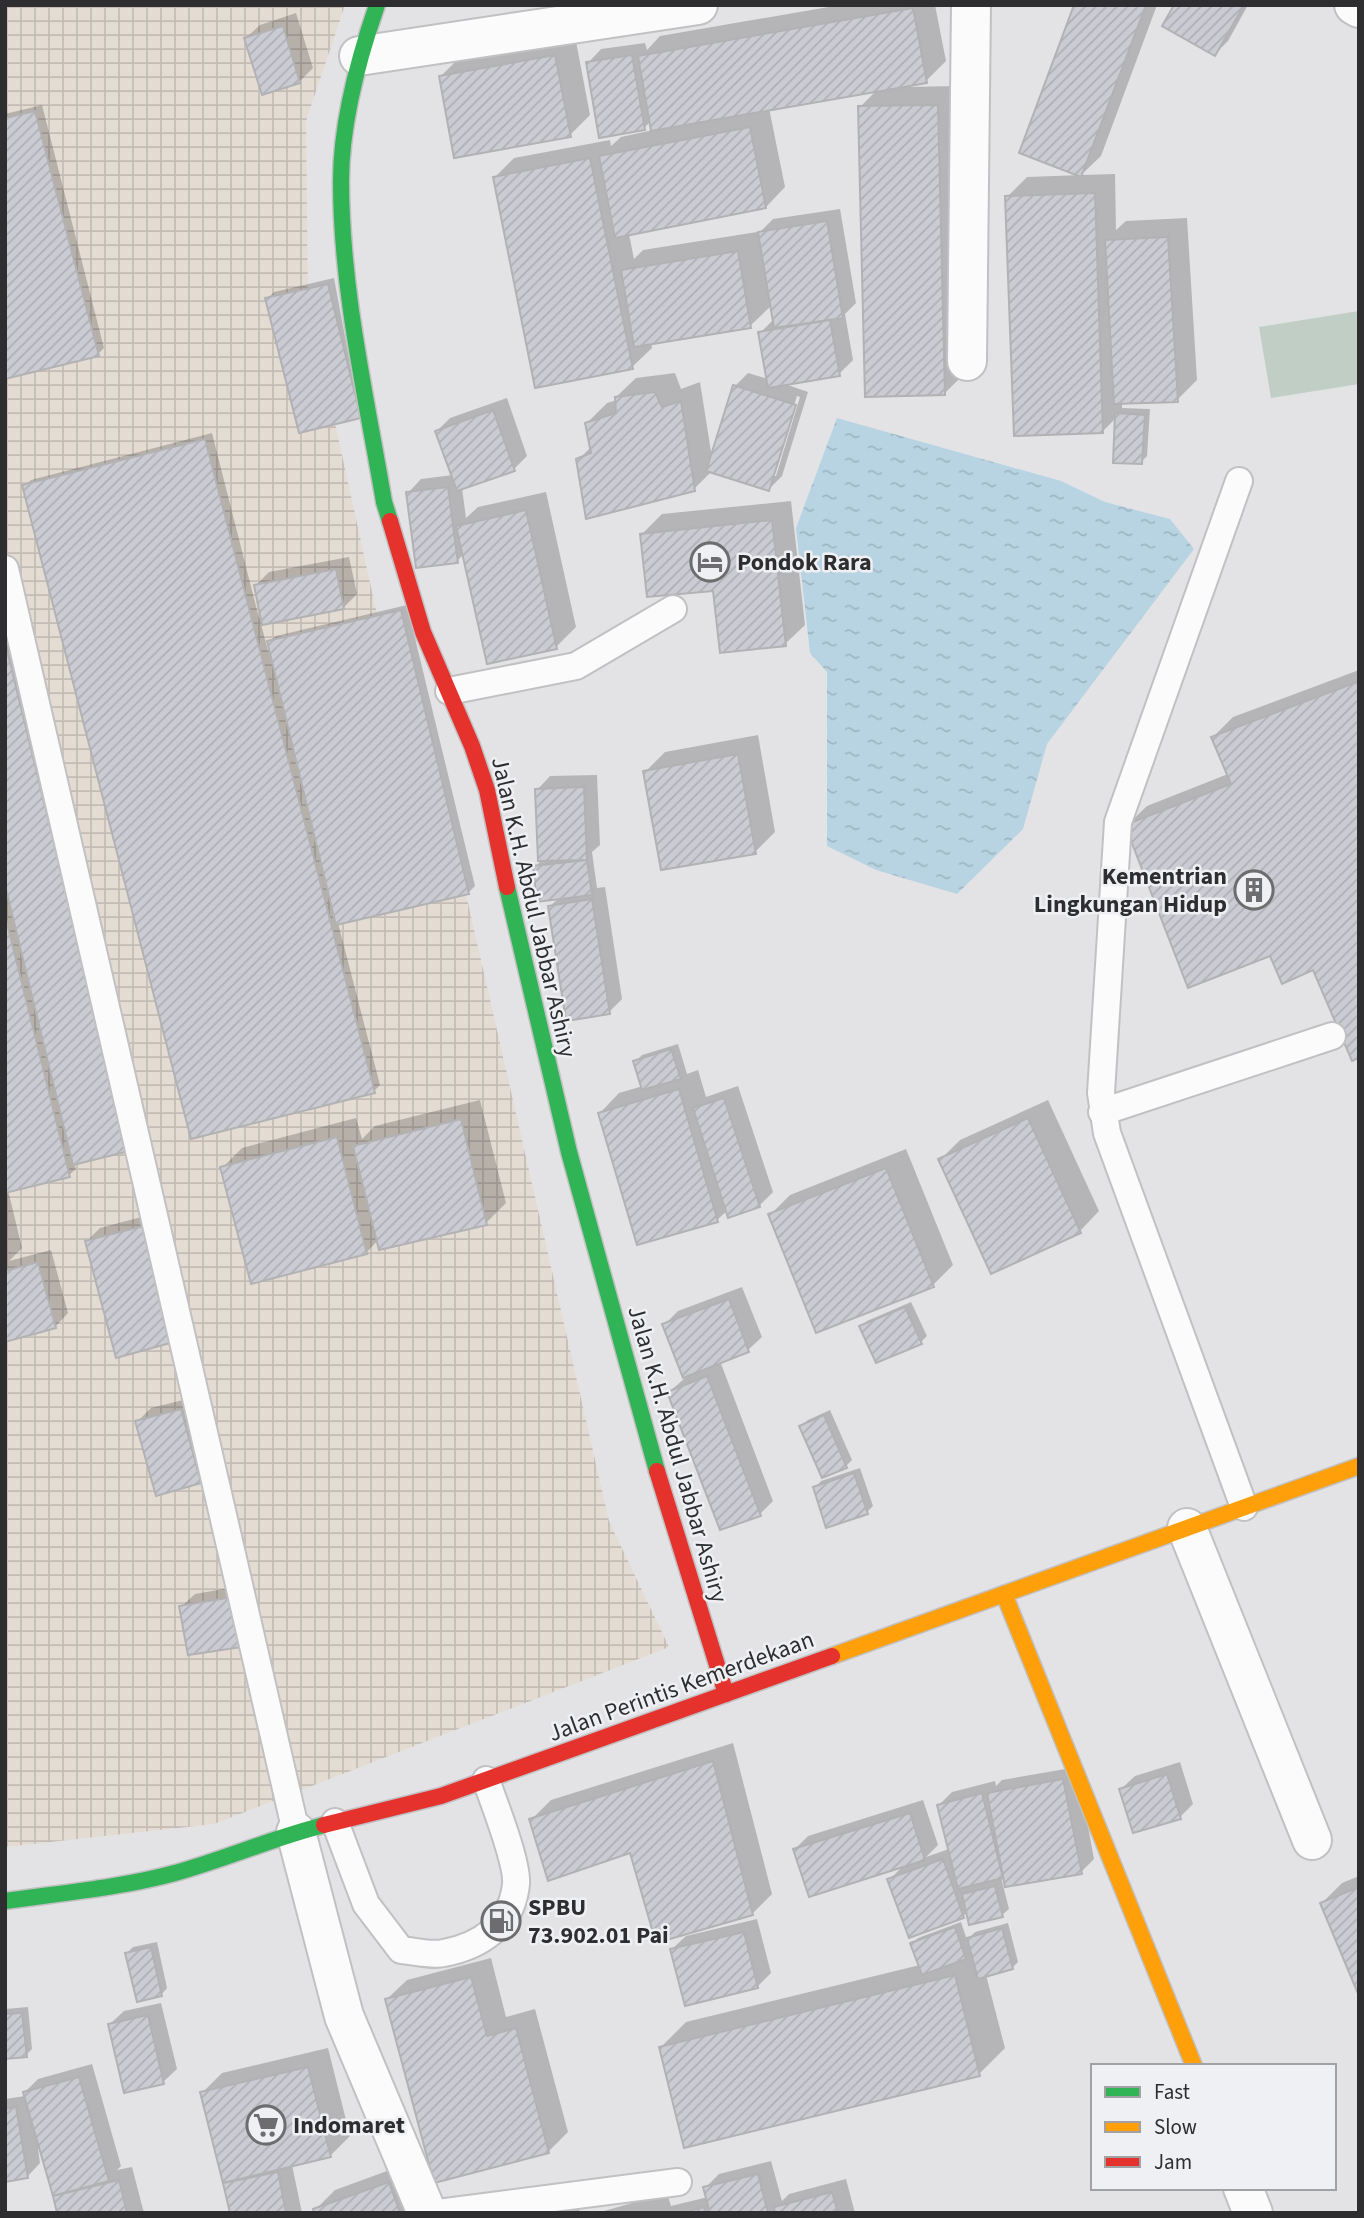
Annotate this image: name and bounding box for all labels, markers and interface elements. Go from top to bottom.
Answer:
hotel icon: Pondok Rara [689,541,731,583]
place label: Pondok Rara [737,545,872,580]
street label: Jalan K.H. Abdul Jabbar Ashiry [482,753,585,1061]
place label: Kementrian Lingkungan Hidup [1034,859,1227,922]
building icon: Kementrian Lingkungan Hidup [1233,869,1275,911]
street label: Jalan K.H. Abdul Jabbar Ashiry [618,1302,737,1607]
street label: Jalan Perintis Kemerdekaan [543,1622,819,1751]
place label: SPBU 73.902.01 Pai [528,1890,669,1953]
fuel station icon: SPBU 73.902.01 Pai [480,1900,522,1942]
legend [1091,2064,1336,2190]
text: Fast [1154,2077,1190,2107]
supermarket icon: Indomaret [245,2104,287,2146]
place label: Indomaret [293,2108,405,2143]
text: Slow [1154,2112,1197,2142]
text: Jam [1154,2147,1192,2177]

